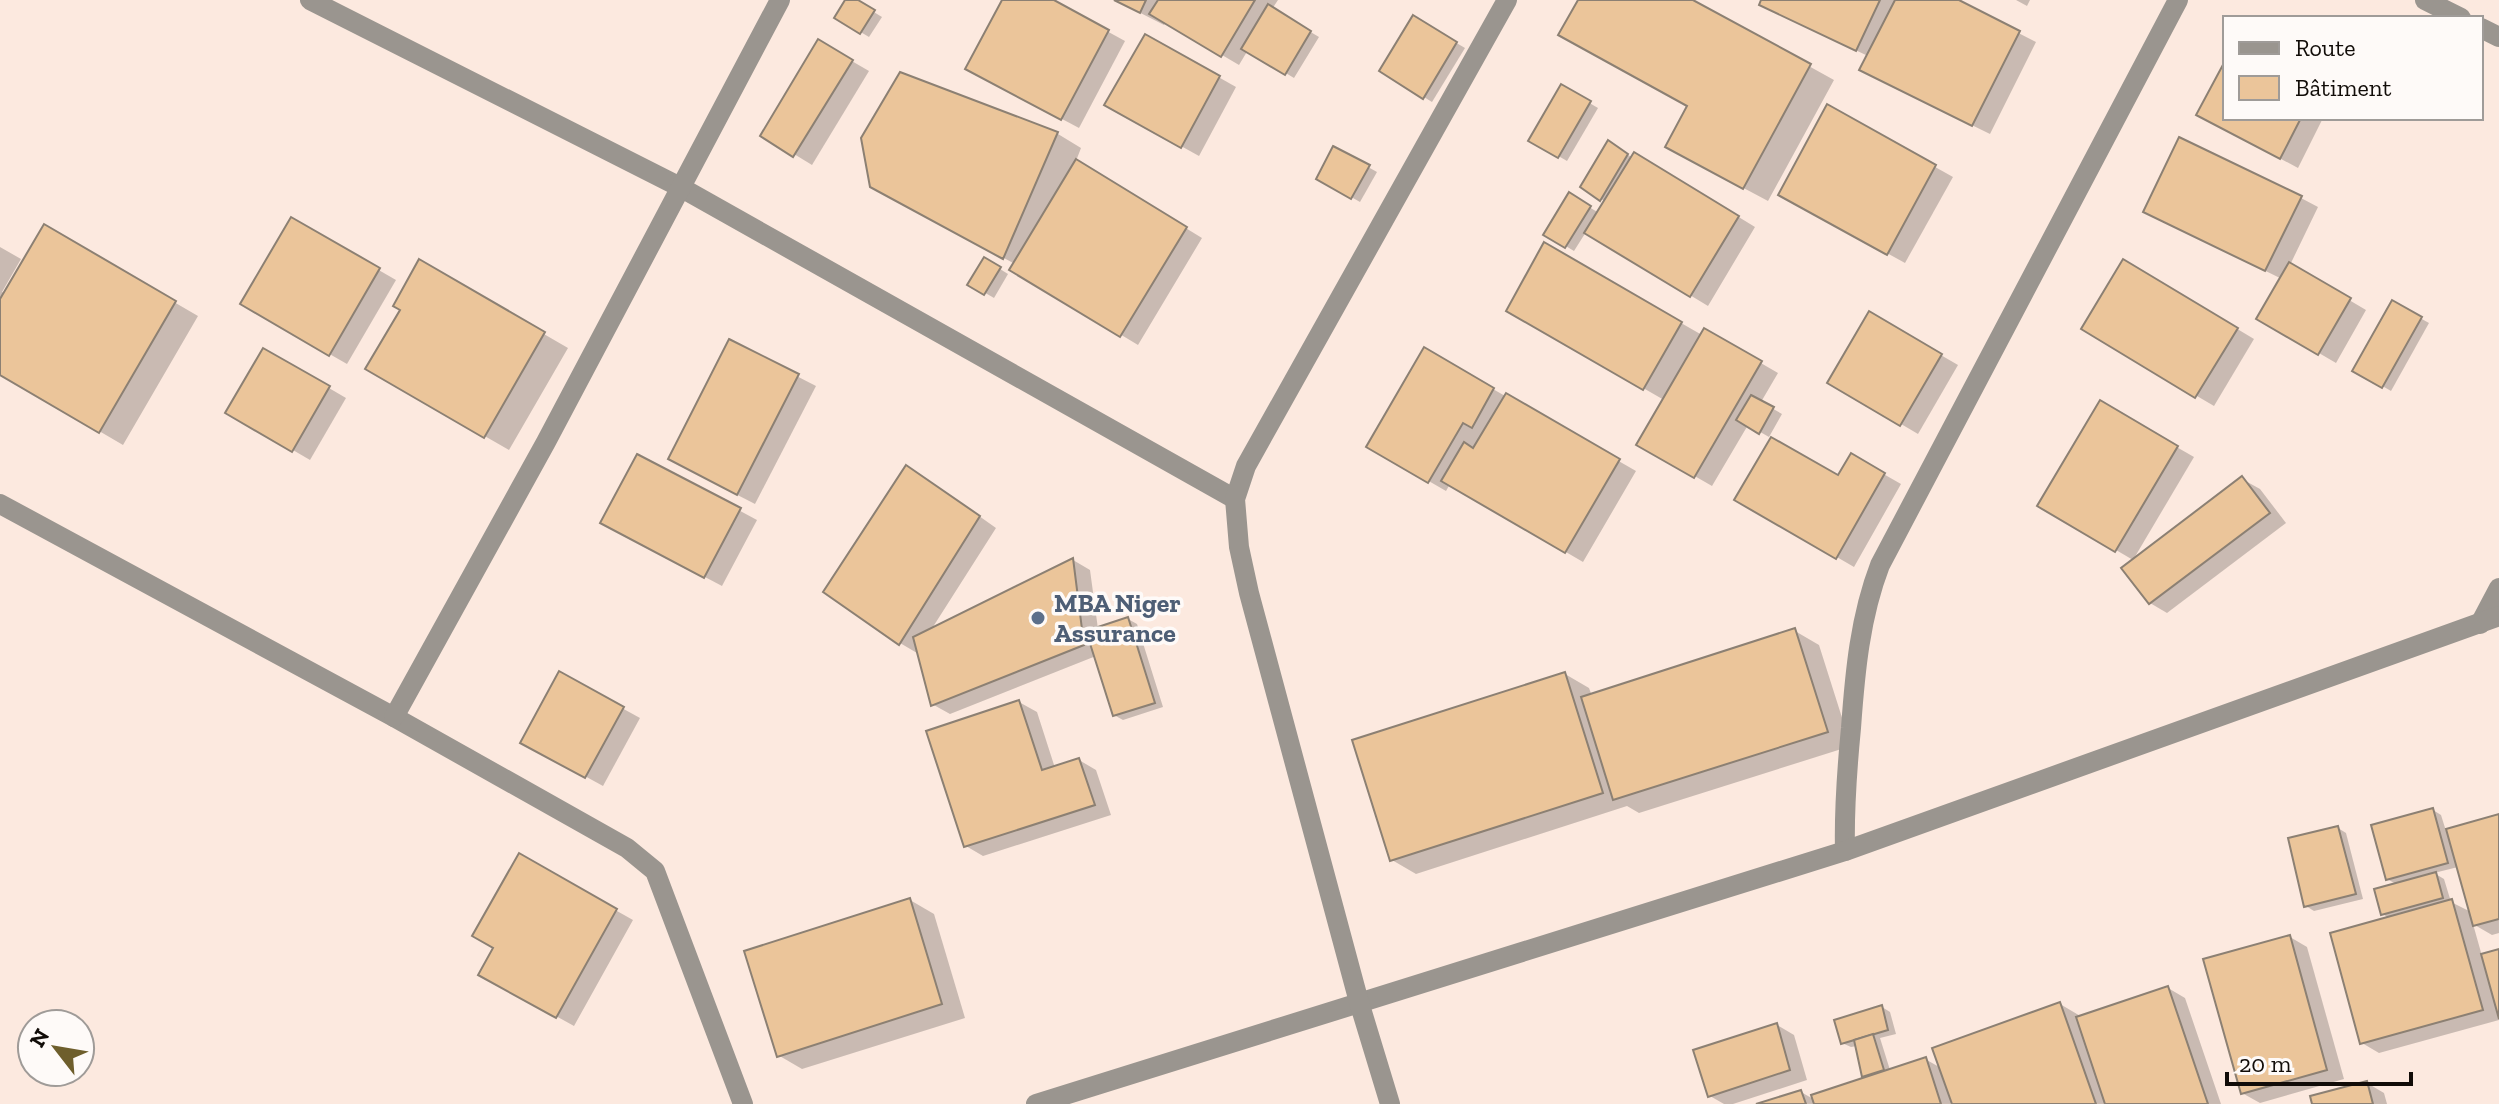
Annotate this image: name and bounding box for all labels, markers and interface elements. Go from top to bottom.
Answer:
legend [2223,16,2483,120]
text: Route [2295,33,2355,62]
text: Bâtiment [2295,73,2391,102]
place label: MBA Niger Assurance [1054,587,1181,649]
marker: MBA Niger Assurance [1029,609,1047,627]
north arrow [16,1008,96,1088]
text: N [23,1024,55,1052]
scale bar [2227,1036,2411,1086]
text: 20 m [2239,1049,2292,1078]

